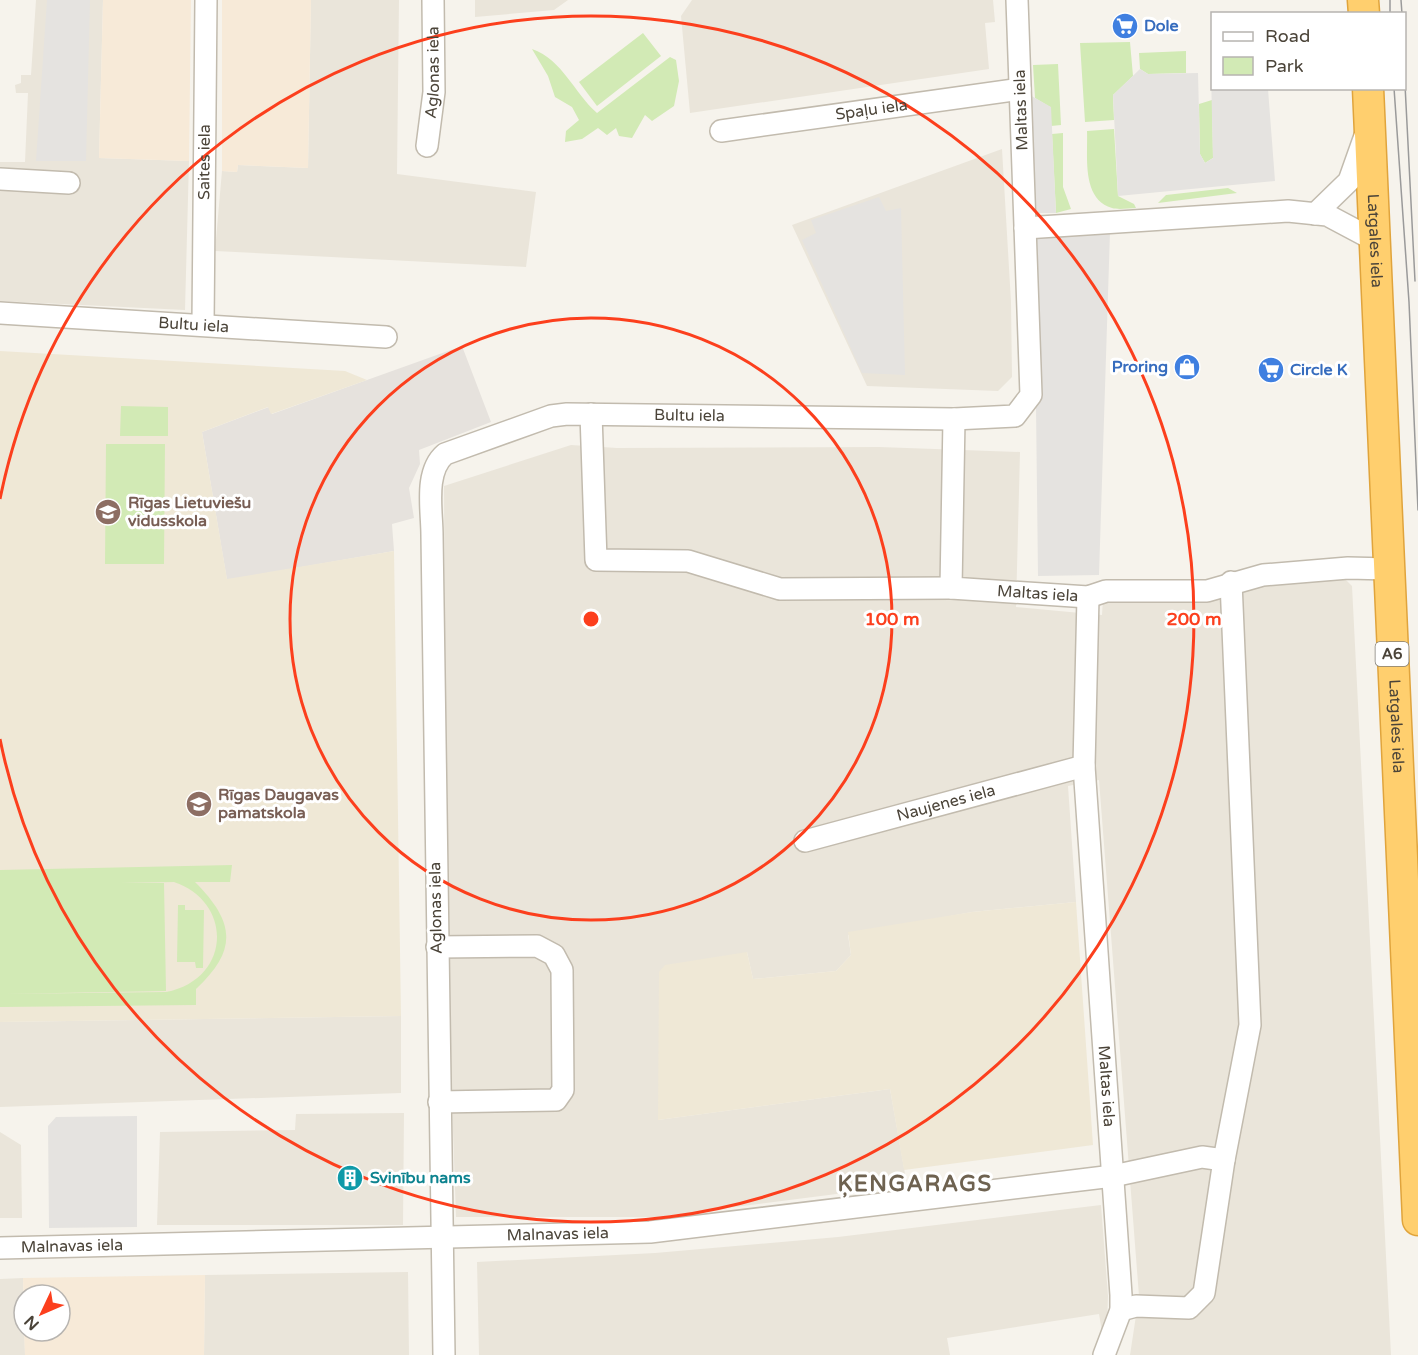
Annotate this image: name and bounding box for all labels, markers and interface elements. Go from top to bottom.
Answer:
supermarket icon: Dole [1110,11,1140,41]
legend [1211,12,1406,90]
place label: Dole [1144,16,1178,36]
text: Road [1265,25,1310,47]
street label: Aglonas iela [421,26,444,120]
text: Park [1265,55,1304,77]
street label: Maltas iela [1010,69,1032,151]
street label: Spaļu iela [834,95,909,125]
street label: Saites iela [194,124,215,200]
street label: Latgales iela [1363,193,1387,288]
street label: Bultu iela [158,313,230,337]
shop icon: Proring [1172,352,1202,382]
supermarket icon: Circle K [1256,355,1286,385]
place label: Proring [1112,357,1168,377]
place label: Circle K [1290,360,1348,380]
street label: Bultu iela [654,405,725,426]
place label: Rīgas Lietuviešu vidusskola [128,493,251,531]
school or university icon: Rīgas Lietuviešu vidusskola [93,497,123,527]
street label: Maltas iela [996,581,1079,606]
text: 100 m [864,608,920,630]
text: 200 m [1166,608,1222,630]
centre of rings [581,609,601,629]
road number: A6 [1376,642,1408,666]
street label: Latgales iela [1384,679,1408,774]
street label: Naujenes iela [894,780,998,826]
place label: Rīgas Daugavas pamatskola [218,785,339,823]
school or university icon: Rīgas Daugavas pamatskola [184,789,214,819]
street label: Aglonas iela [425,862,447,954]
street label: Maltas iela [1094,1045,1119,1128]
building icon: Svinību nams [335,1163,365,1193]
place label: Svinību nams [370,1168,471,1188]
district label: ĶENGARAGS [838,1171,992,1198]
street label: Malnavas iela [506,1223,609,1246]
street label: Malnavas iela [21,1235,123,1257]
north arrow [12,1283,72,1343]
text: N [20,1311,44,1334]

